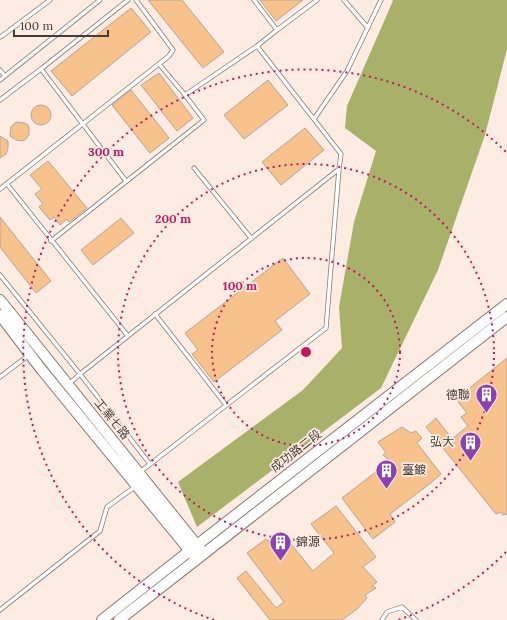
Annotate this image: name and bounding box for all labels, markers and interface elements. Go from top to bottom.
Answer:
scale bar [14,12,108,38]
text: 100 m [20,18,53,33]
text: 300 m [88,144,124,159]
text: 200 m [155,211,191,226]
text: 100 m [223,278,257,293]
centre of rings [299,345,313,359]
building icon: 德聯 [473,382,499,415]
place label: 德聯 [446,387,470,402]
street label: 工業七路 [91,395,133,442]
street label: 成功路二段 [267,426,324,475]
building icon: 弘大 [457,429,483,462]
place label: 弘大 [430,434,454,449]
building icon: 臺鍍 [374,457,400,490]
place label: 臺鍍 [402,462,426,477]
building icon: 錦源 [267,529,293,562]
place label: 錦源 [296,534,320,549]

